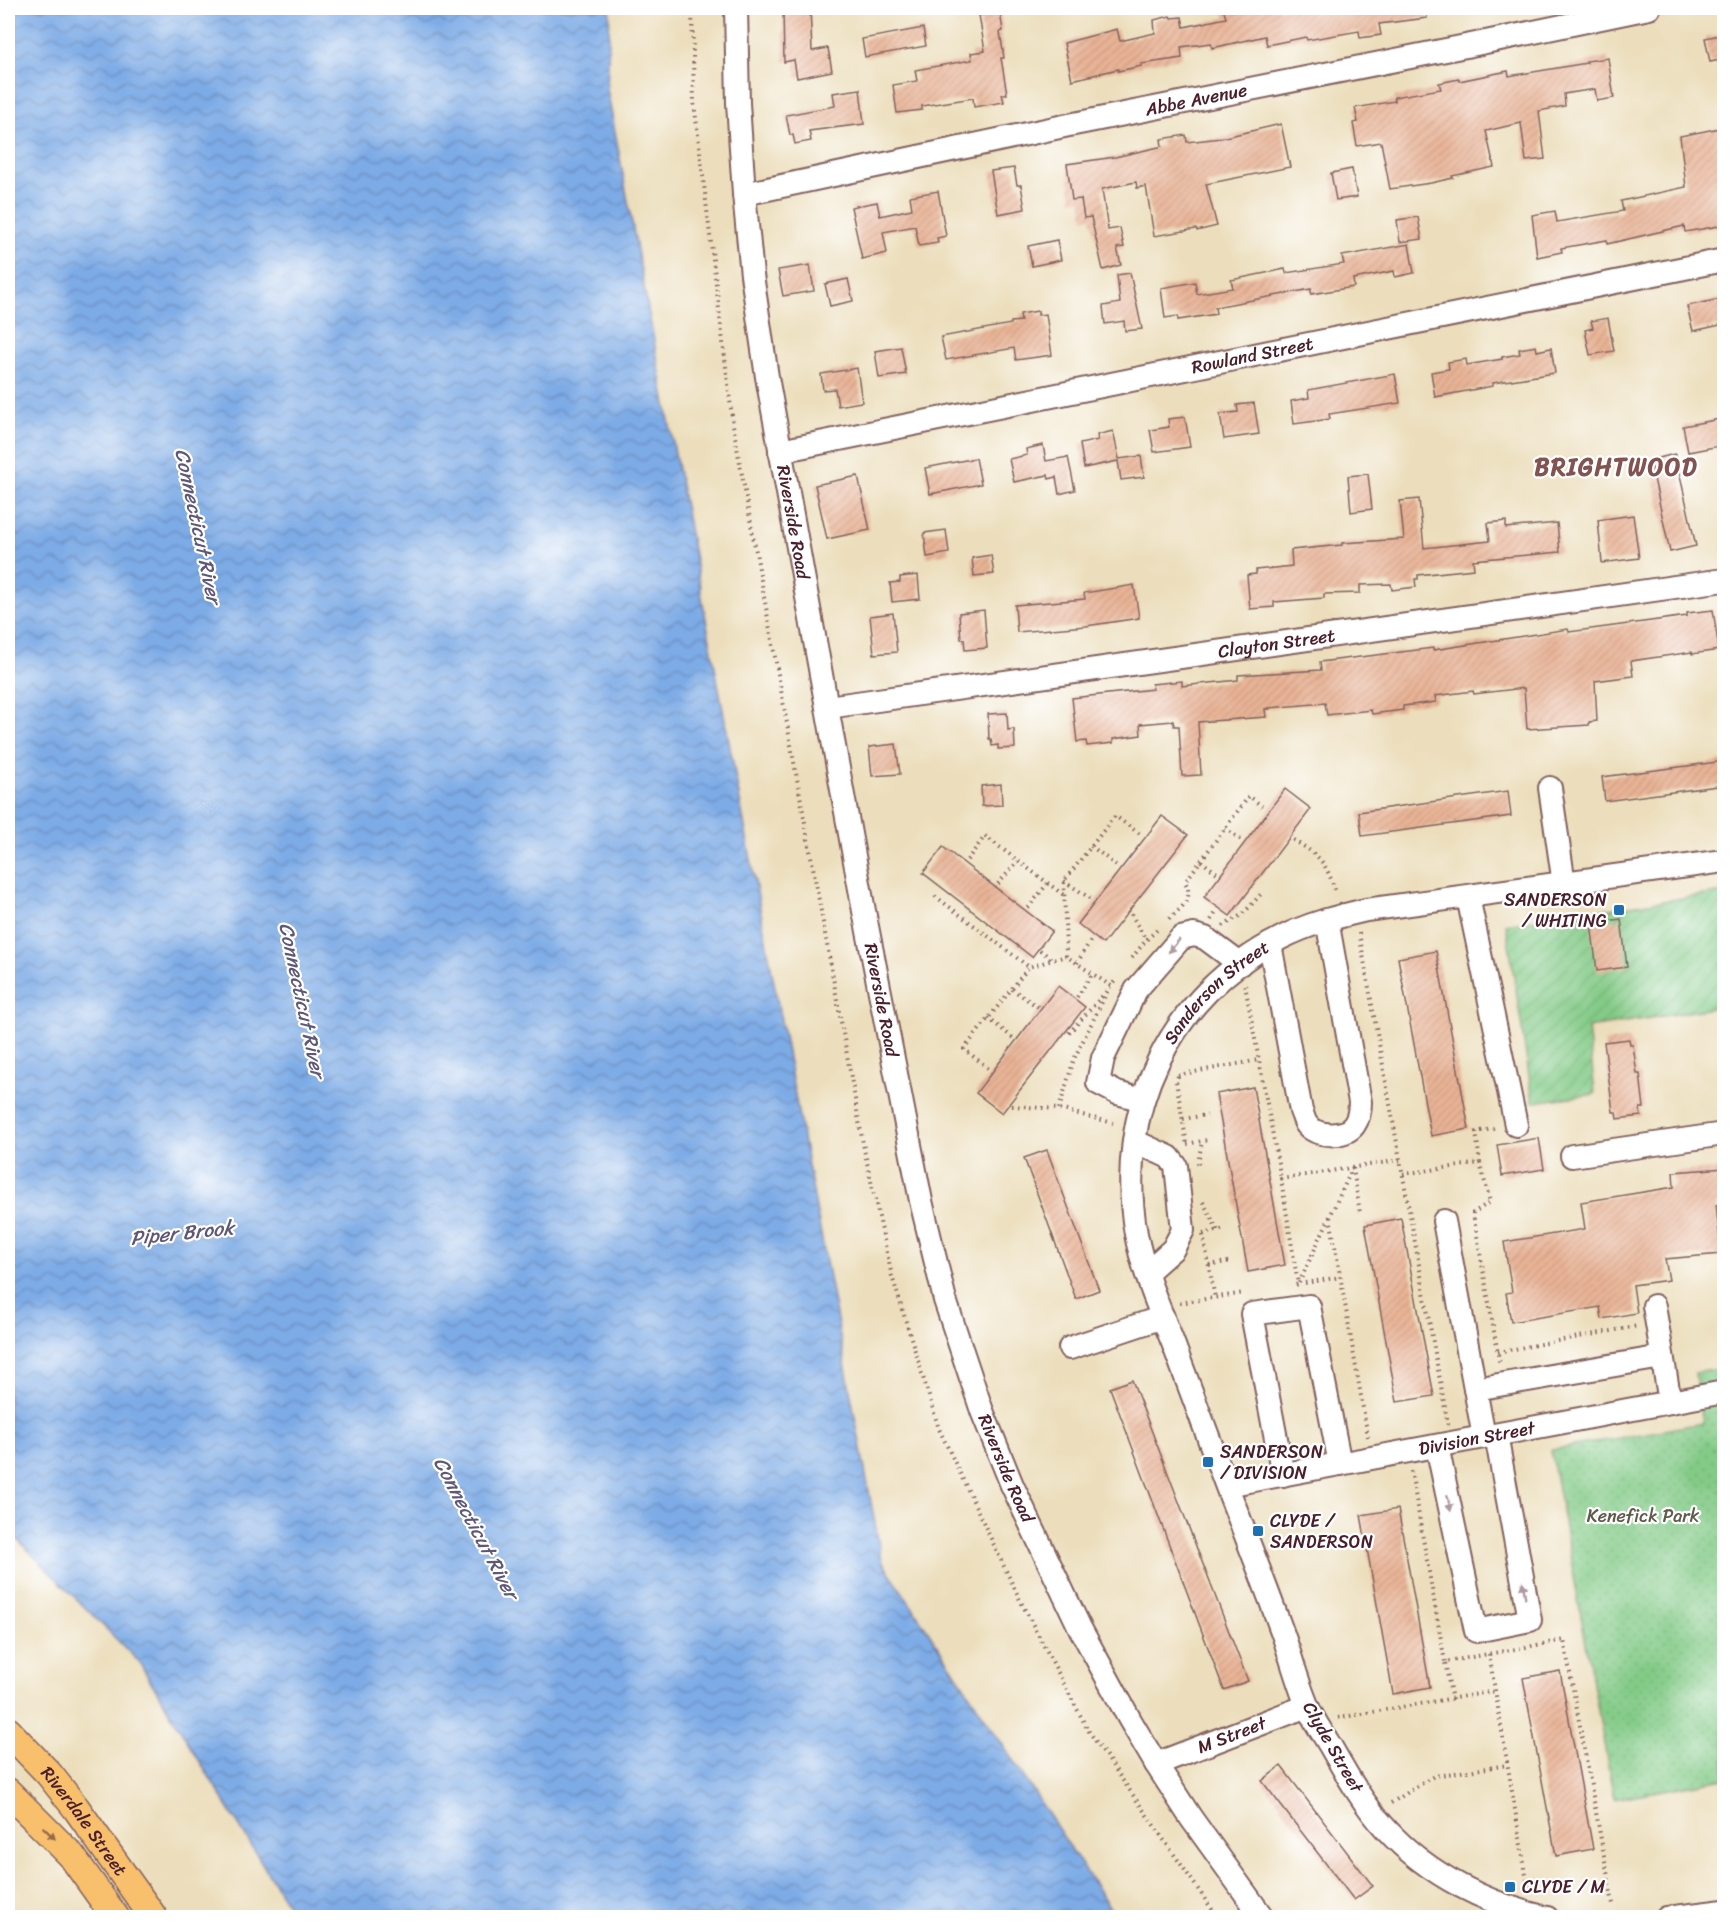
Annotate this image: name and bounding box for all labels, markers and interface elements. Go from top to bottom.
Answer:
street label: Abbe Avenue [1142,74,1250,126]
street label: Rowland Street [1189,327,1316,383]
water label: Connecticut River [165,445,232,610]
district label: BRIGHTWOOD [1534,446,1698,488]
street label: Riverside Road [767,462,820,583]
street label: Clayton Street [1216,619,1337,668]
place label: SANDERSON / WHITING [1504,884,1607,937]
marker: SANDERSON / WHITING [1612,903,1626,917]
water label: Connecticut River [269,919,336,1084]
street label: Sanderson Street [1155,932,1276,1051]
one-way arrow [1167,938,1180,954]
street label: Riverside Road [855,940,909,1061]
water label: Piper Brook [129,1210,238,1256]
street label: Riverside Road [969,1409,1044,1529]
street label: Division Street [1416,1412,1538,1465]
place label: SANDERSON / DIVISION [1220,1436,1323,1489]
water label: Connecticut River [424,1450,530,1609]
marker: SANDERSON / DIVISION [1201,1455,1215,1469]
one-way arrow [1445,1494,1454,1513]
park label: Kenefick Park [1587,1500,1700,1532]
place label: CLYDE / SANDERSON [1270,1505,1373,1558]
marker: CLYDE / SANDERSON [1251,1524,1265,1538]
one-way arrow [1519,1581,1528,1600]
street label: Clyde Street [1294,1695,1372,1799]
street label: M Street [1192,1707,1272,1763]
street label: Riverdale Street [33,1758,136,1883]
one-way arrow [42,1825,56,1839]
place label: CLYDE / M [1522,1871,1606,1903]
marker: CLYDE / M [1503,1880,1517,1894]

